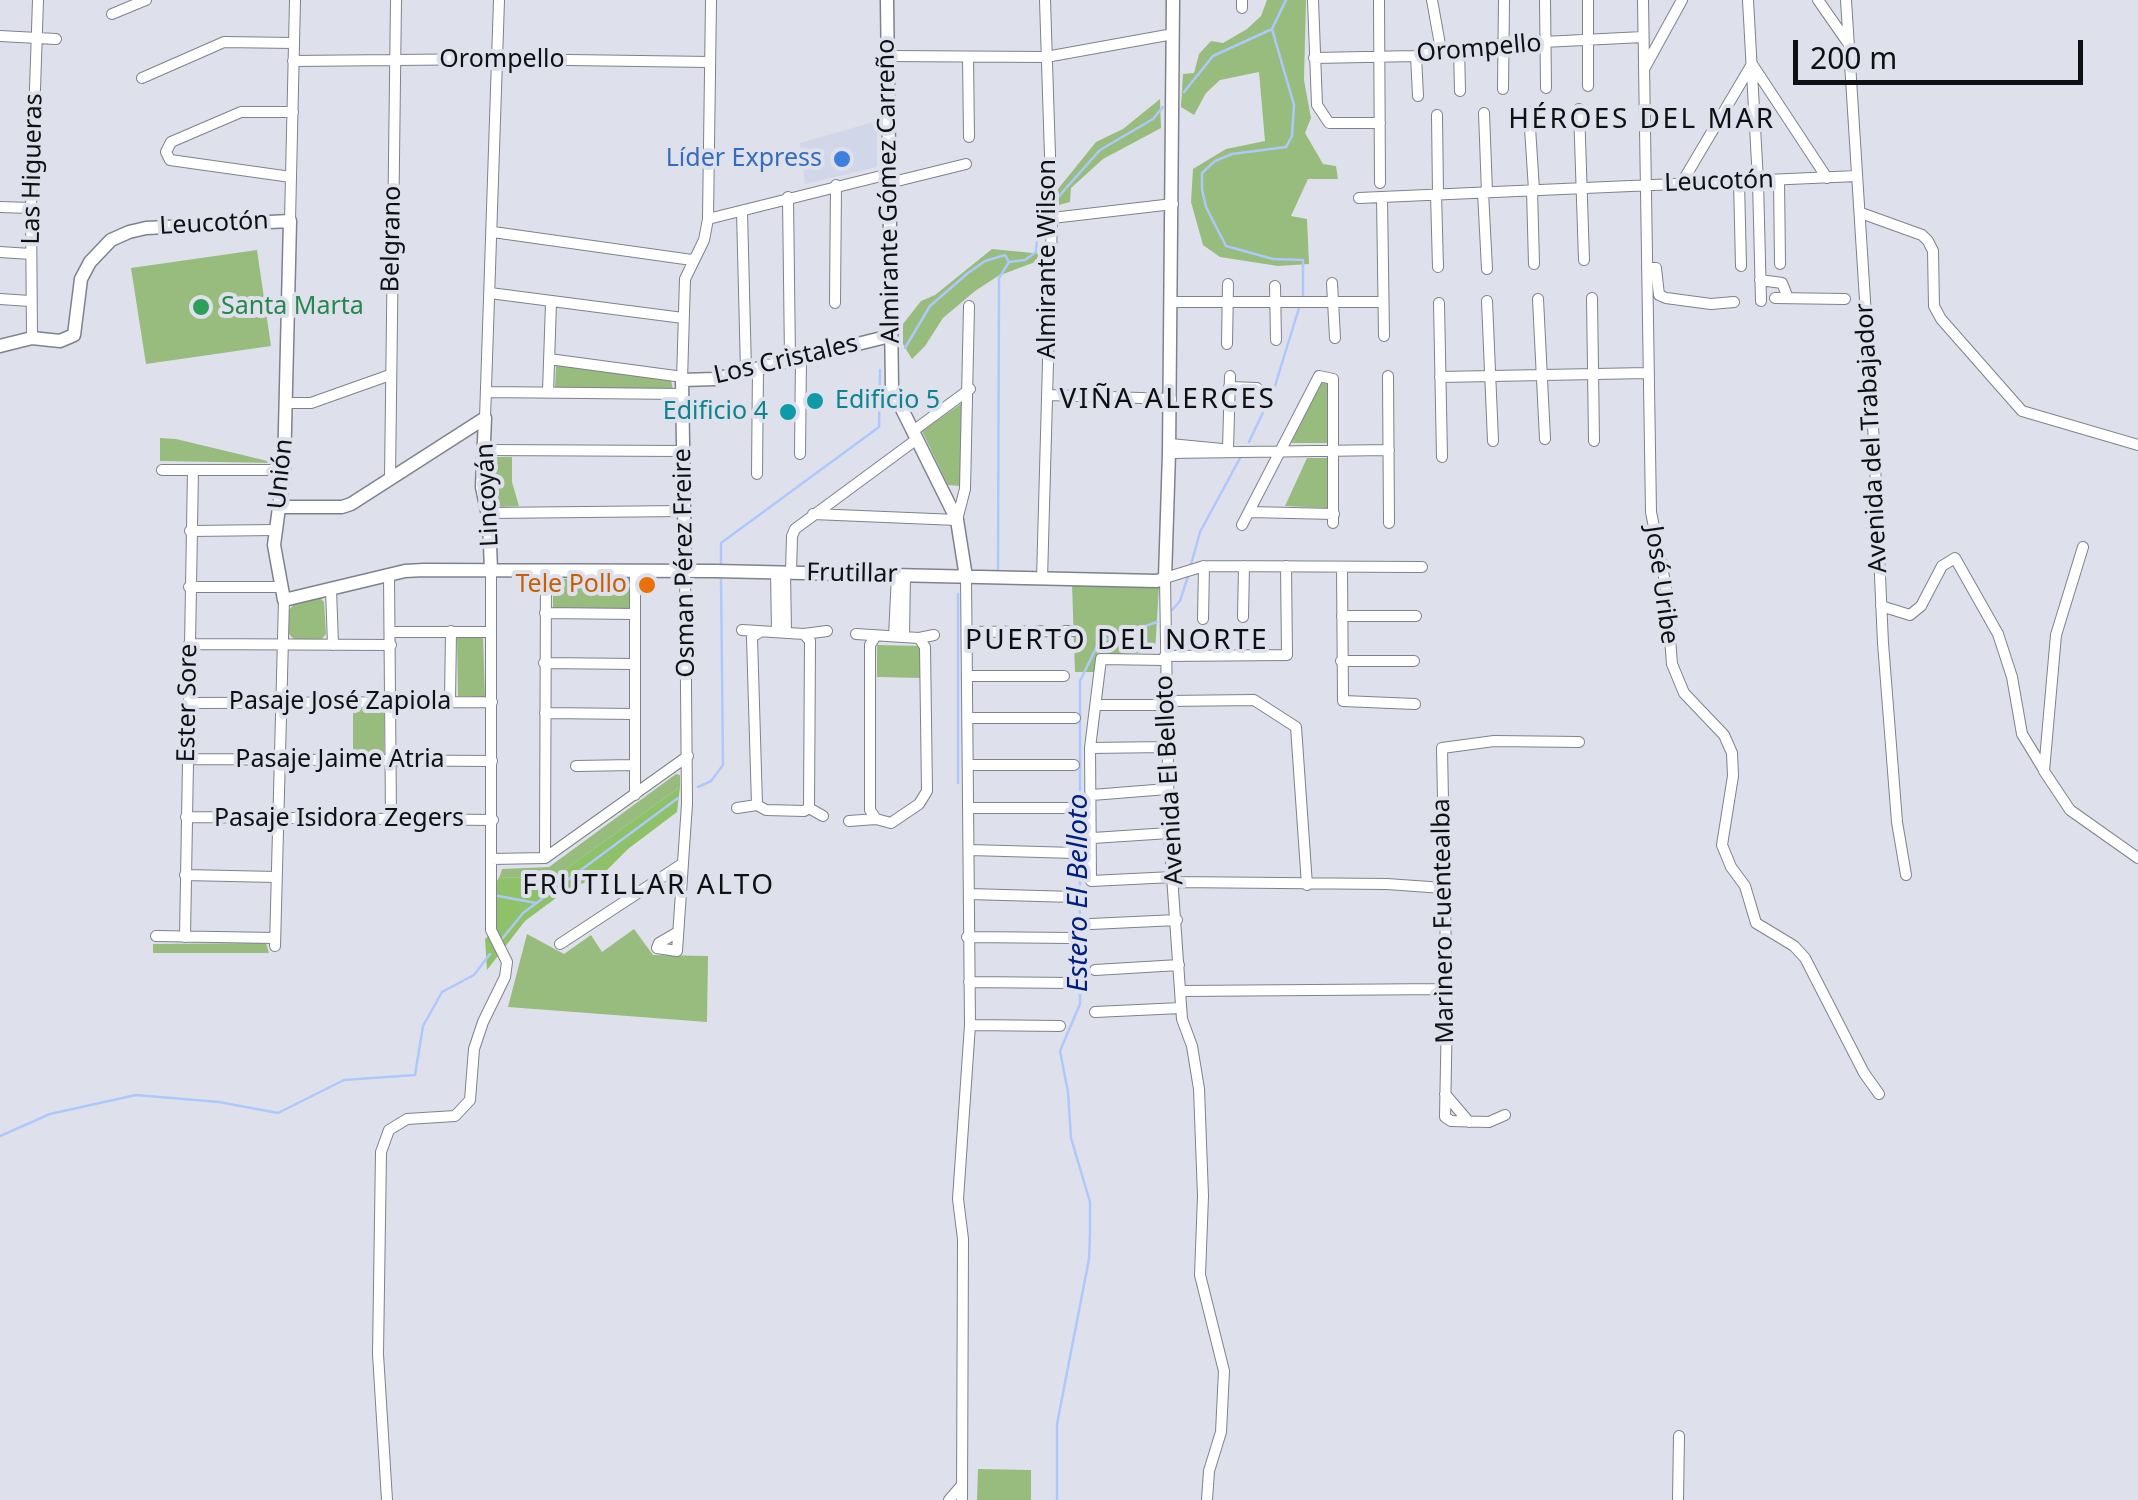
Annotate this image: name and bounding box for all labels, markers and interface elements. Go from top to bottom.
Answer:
scale bar [1798,20,2088,82]
street label: Orompello [1415,29,1543,69]
text: 200 m [1810,37,1897,78]
street label: Almirante Gómez Carreño [871,38,907,344]
street label: Orompello [439,45,565,75]
street label: Las Higueras [17,93,49,245]
district label: HÉROES DEL MAR [1508,103,1776,137]
place label: Líder Express [666,144,822,174]
marker: Líder Express [831,148,853,170]
street label: Almirante Wilson [1033,159,1063,359]
street label: Leucotón [1664,165,1774,199]
street label: Belgrano [376,185,408,293]
street label: Leucotón [159,206,269,242]
place label: Santa Marta [221,292,364,322]
marker: Santa Marta [190,296,212,318]
street label: Avenida del Trabajador [1850,302,1894,574]
street label: Los Cristales [711,329,861,391]
district label: VIÑA ALERCES [1060,383,1276,417]
place label: Edificio 5 [835,386,940,416]
marker: Edificio 5 [804,390,826,412]
place label: Edificio 4 [663,397,768,427]
marker: Edificio 4 [777,401,799,423]
street label: Unión [262,437,300,511]
street label: Lincoyán [470,442,506,548]
street label: Osman Pérez Freire [668,448,702,678]
street label: José Uribe [1638,524,1684,646]
street label: Frutillar [806,558,898,590]
place label: Tele Pollo [515,570,627,600]
marker: Tele Pollo [636,574,658,596]
district label: PUERTO DEL NORTE [965,624,1269,658]
street label: Ester Sore [172,643,204,763]
street label: Avenida El Belloto [1150,674,1190,886]
street label: Pasaje José Zapiola [229,687,451,717]
street label: Pasaje Jaime Atria [235,745,445,775]
water label: Estero El Belloto [1062,794,1096,992]
street label: Marinero Fuentealba [1427,798,1461,1044]
street label: Pasaje Isidora Zegers [214,804,464,834]
district label: FRUTILLAR ALTO [522,869,776,903]

